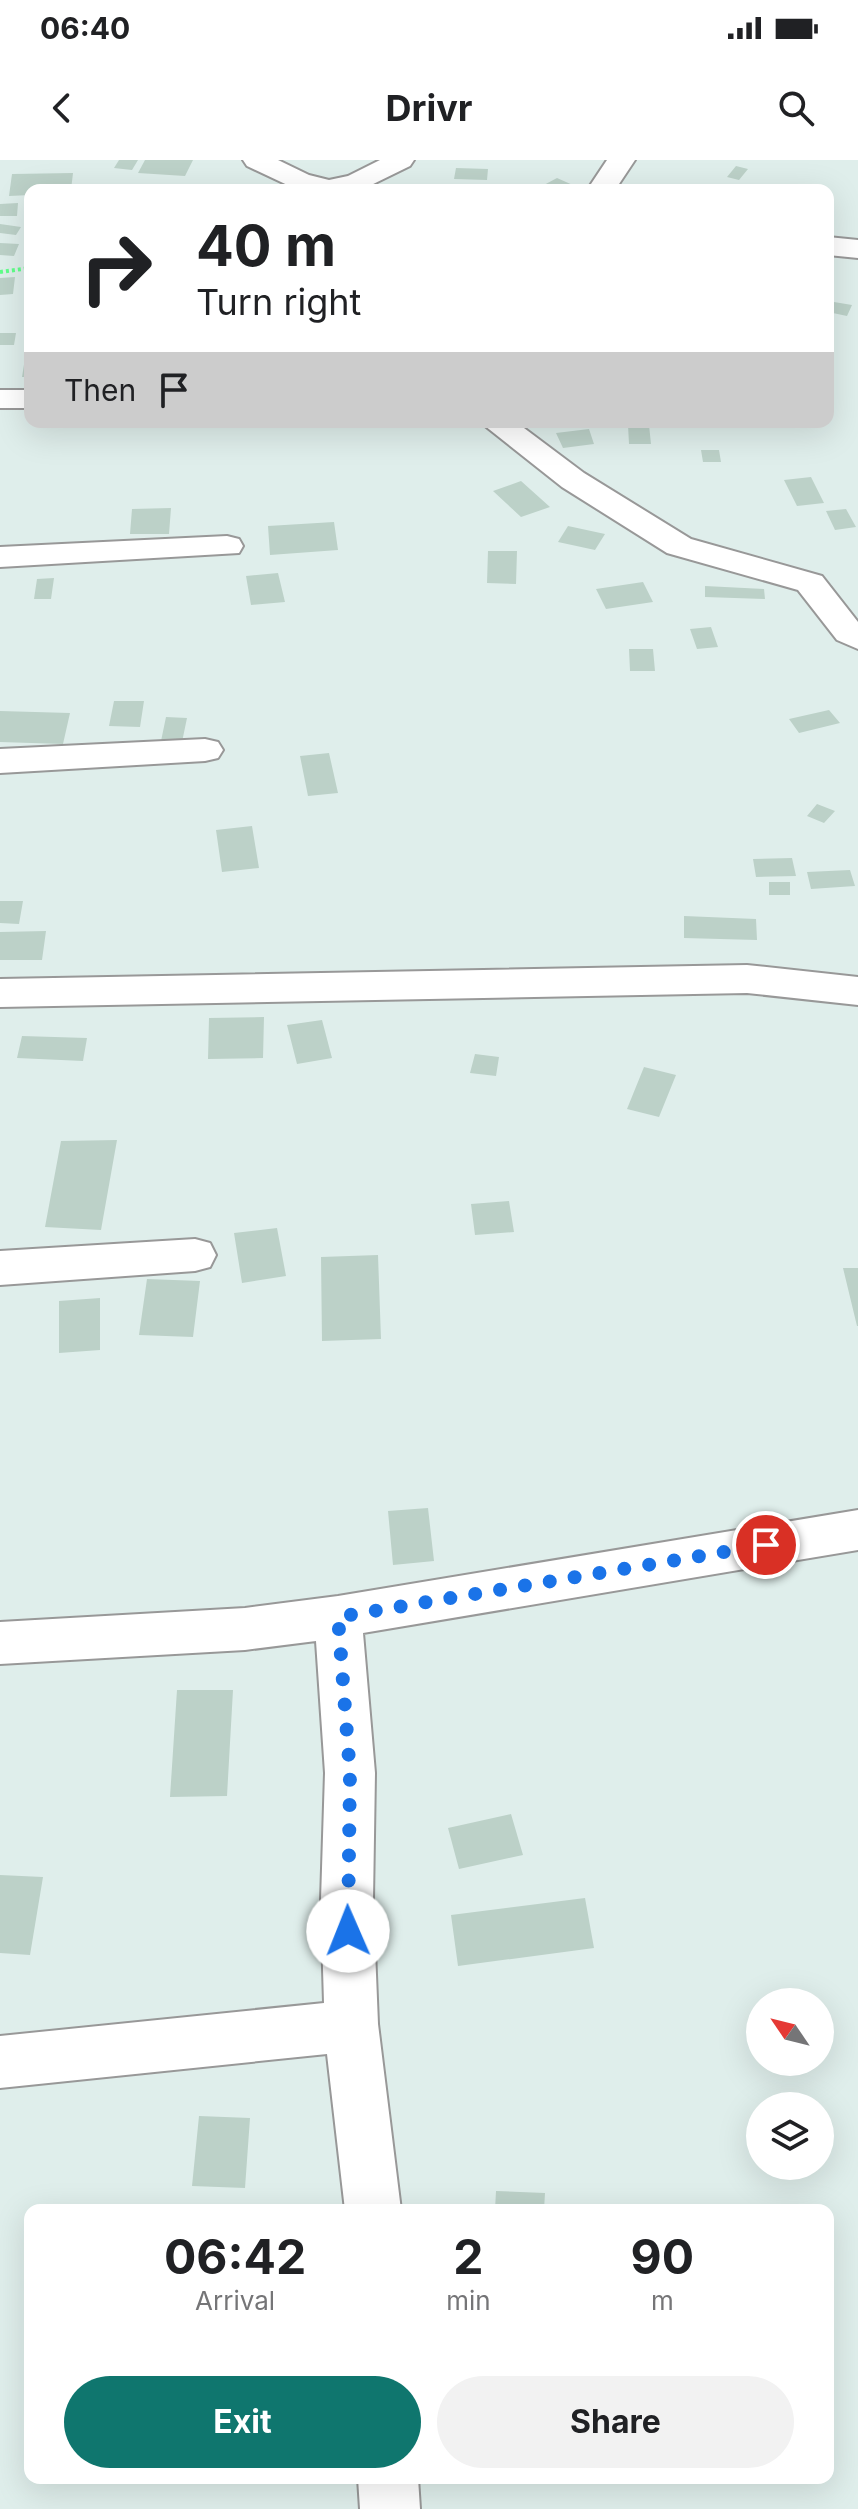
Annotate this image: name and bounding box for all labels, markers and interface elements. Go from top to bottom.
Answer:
text: 06:40 [40,10,130,46]
icon: back [40,86,84,130]
text: Drivr [386,86,472,130]
icon: search [774,86,818,130]
text: 40 m [196,212,336,280]
icon: right [64,216,168,320]
text: Turn right [196,280,361,324]
icon: arrive [152,368,196,412]
text: Then [64,372,136,408]
pin [732,1511,800,1579]
icon: arrive [744,1523,788,1567]
position arrow [306,1889,390,1973]
north arrow [746,1988,834,2076]
map controls [746,1988,834,2180]
button: layers [746,2092,834,2180]
text: 06:42 [164,2227,306,2286]
text: 2 [453,2227,483,2286]
text: 90 [631,2227,694,2286]
text: Arrival [195,2285,275,2316]
text: min [446,2285,491,2316]
text: m [651,2285,674,2316]
button: Exit [64,2376,421,2468]
button: Share [437,2376,794,2468]

